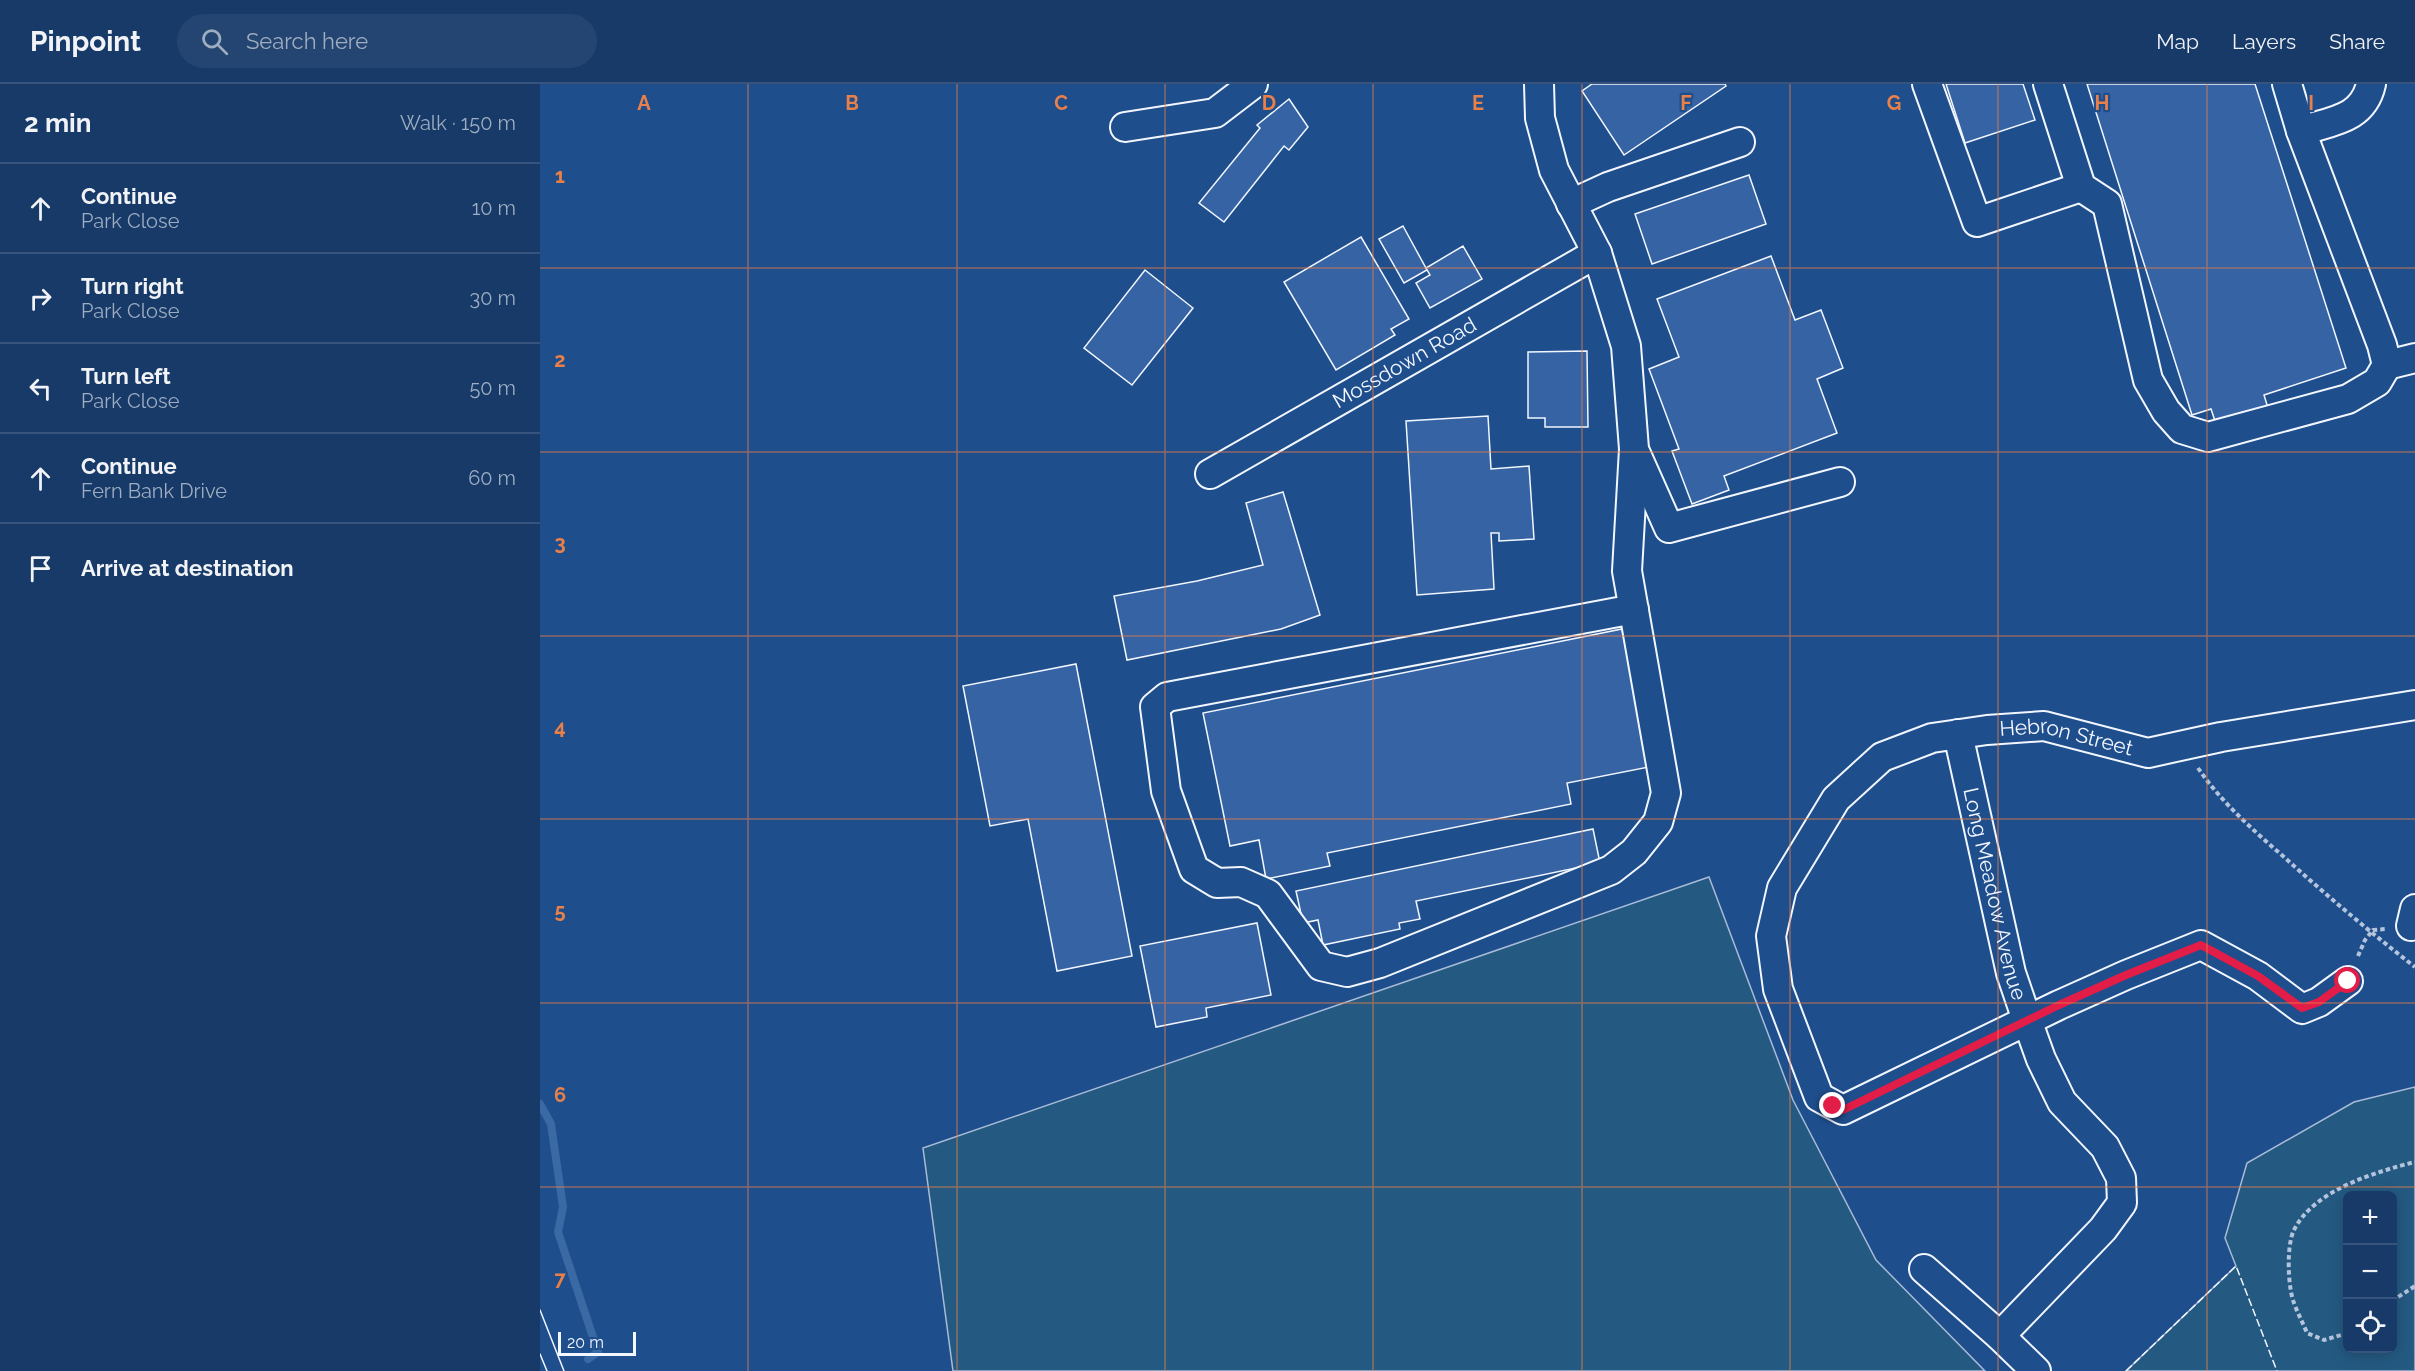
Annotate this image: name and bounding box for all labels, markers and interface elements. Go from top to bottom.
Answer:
search box [177,14,597,68]
text: Pinpoint [30,25,141,58]
icon: search [198,25,231,58]
text: Search here [246,28,368,54]
text: Map [2156,29,2199,54]
text: Layers [2232,29,2296,54]
text: Share [2329,29,2385,54]
text: A [637,91,651,115]
text: B [845,91,859,115]
text: C [1054,91,1068,115]
text: D [1262,91,1276,115]
text: E [1472,91,1484,115]
text: F [1680,91,1692,115]
text: G [1887,91,1901,115]
text: H [2095,91,2109,115]
text: I [2308,91,2314,115]
text: 2 min [24,108,91,138]
text: Walk · 150 m [400,111,516,135]
text: 1 [555,164,565,188]
text: Continue [81,183,177,209]
icon: ahead [24,192,57,225]
text: 10 m [472,196,516,220]
text: Park Close [81,209,179,233]
text: Turn right [81,273,184,299]
icon: right [24,282,57,315]
text: 30 m [470,286,516,310]
text: Park Close [81,299,179,323]
street label: Mossdown Road [1328,312,1481,413]
text: 2 [554,348,566,372]
text: Turn left [81,363,171,389]
icon: left [24,372,57,405]
text: 50 m [469,376,516,400]
text: Park Close [81,389,179,413]
text: Continue [81,453,177,479]
icon: ahead [24,462,57,495]
text: 60 m [468,466,516,490]
text: Fern Bank Drive [81,479,227,503]
text: 3 [554,531,566,555]
icon: arrive [24,552,57,585]
text: Arrive at destination [81,555,294,581]
street label: Hebron Street [1999,713,2136,761]
text: 4 [554,715,566,739]
street label: Long Meadow Avenue [1958,785,2032,1003]
text: 5 [554,899,566,923]
route start [2334,967,2360,993]
text: 6 [554,1083,566,1107]
route end [1819,1092,1845,1118]
map controls [2343,1191,2397,1353]
button: + [2343,1191,2397,1245]
button: − [2343,1245,2397,1299]
text: 7 [554,1267,566,1291]
button: locate [2343,1299,2397,1353]
scale bar [558,1329,636,1356]
text: 20 m [567,1333,604,1352]

